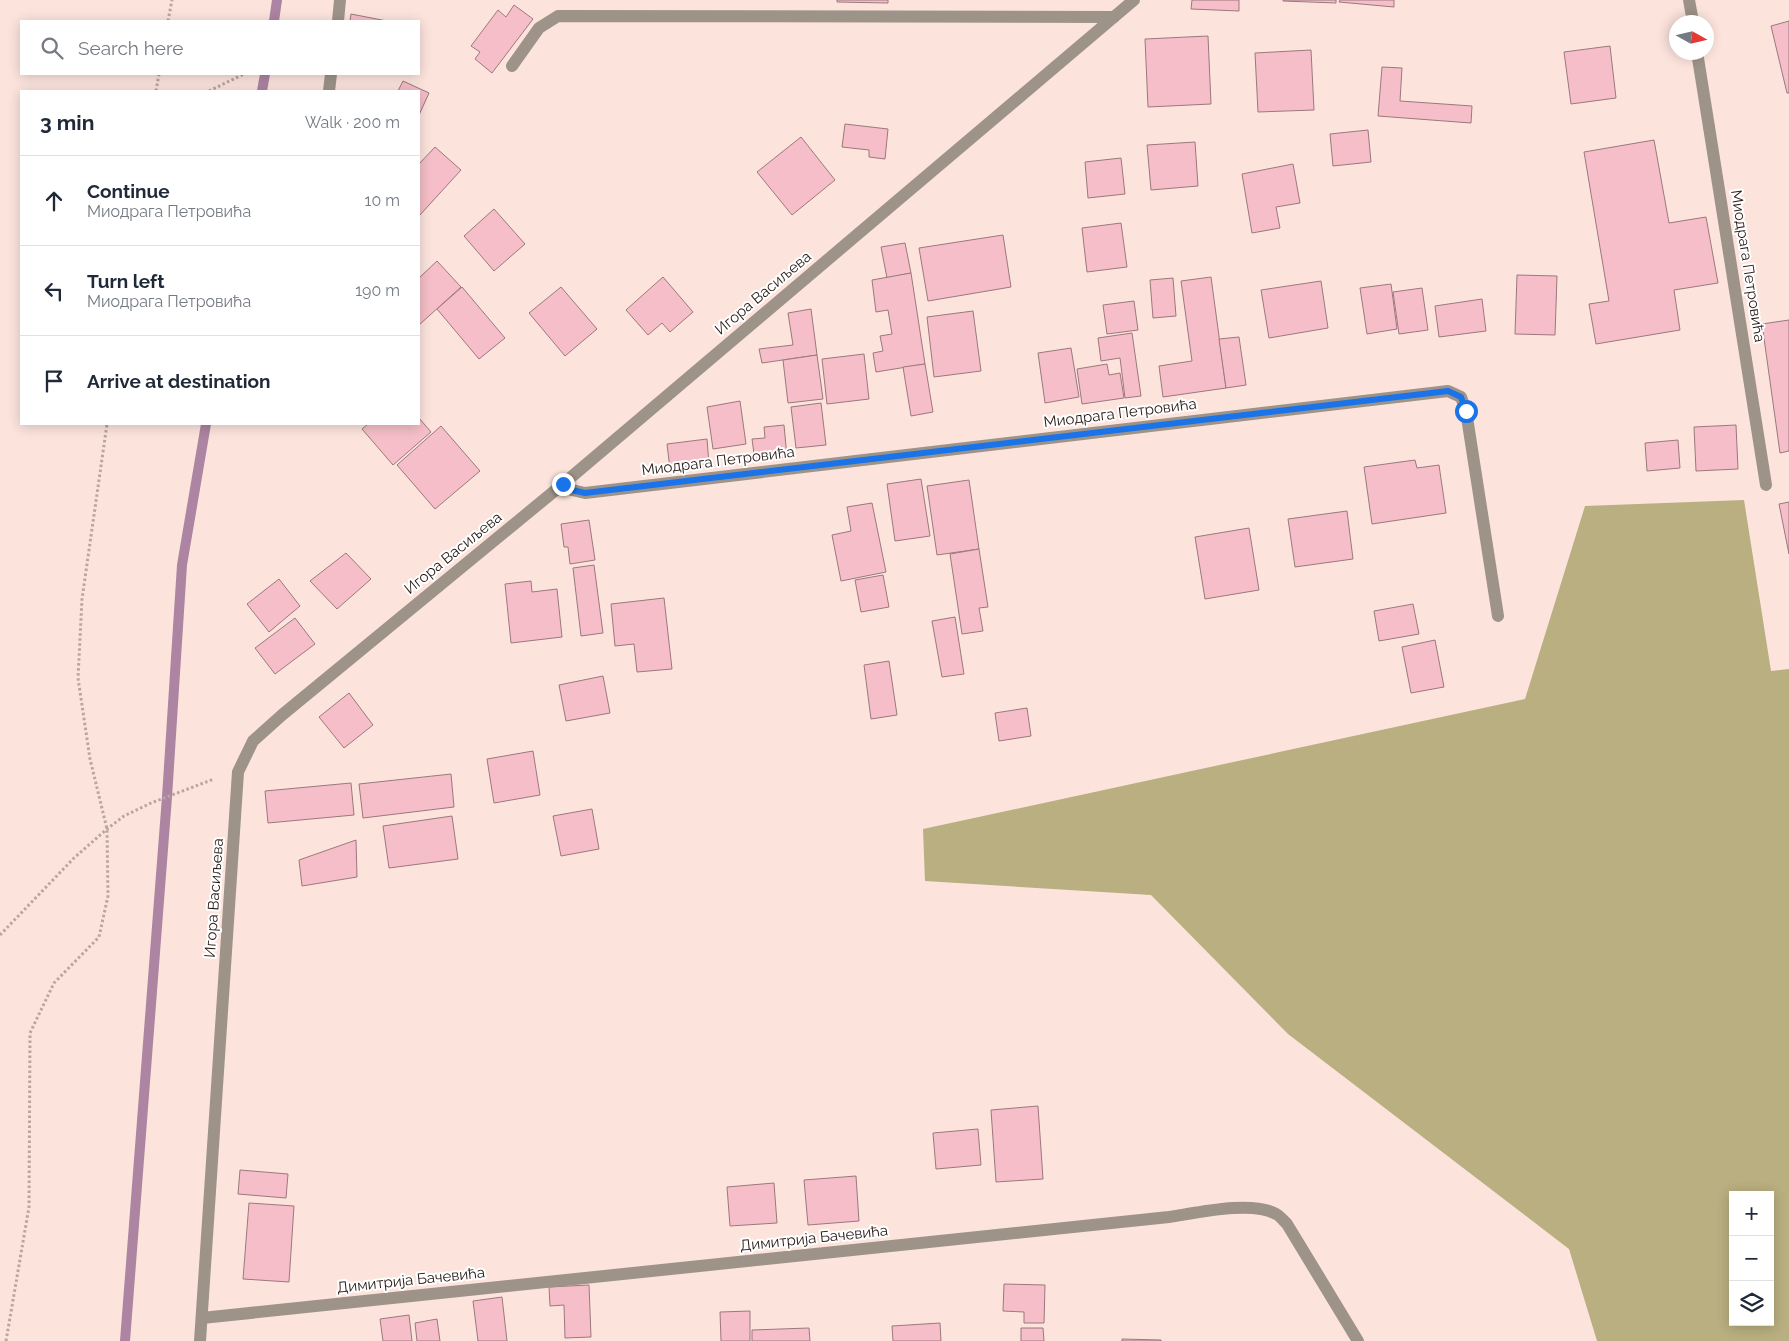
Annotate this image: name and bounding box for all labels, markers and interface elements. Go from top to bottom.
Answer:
north arrow [1669,15,1714,60]
search box [20,20,420,75]
icon: search [38,34,66,62]
text: Search here [78,37,184,59]
text: 3 min [40,110,94,135]
text: Walk · 200 m [305,113,400,132]
text: Continue [87,180,170,202]
icon: ahead [40,187,68,215]
street label: Миодрага Петровића [1727,189,1769,343]
text: 10 m [365,191,400,210]
text: Миодрага Петровића [87,202,251,221]
street label: Игора Васиљева [711,248,815,338]
text: Turn left [87,270,164,292]
icon: left [40,277,68,305]
text: 190 m [355,281,400,300]
text: Миодрага Петровића [87,292,251,311]
icon: arrive [40,367,68,395]
text: Arrive at destination [87,370,271,392]
street label: Миодрага Петровића [1043,395,1197,431]
route start [1455,400,1478,423]
street label: Миодрага Петровића [641,443,795,479]
route end [552,473,575,496]
street label: Игора Васиљева [401,508,505,598]
street label: Игора Васиљева [201,838,227,958]
map controls [1729,1191,1774,1326]
button: + [1729,1191,1774,1236]
street label: Димитрија Бачевића [739,1221,889,1255]
button: − [1729,1236,1774,1281]
street label: Димитрија Бачевића [336,1263,486,1297]
button: layers [1729,1281,1774,1326]

